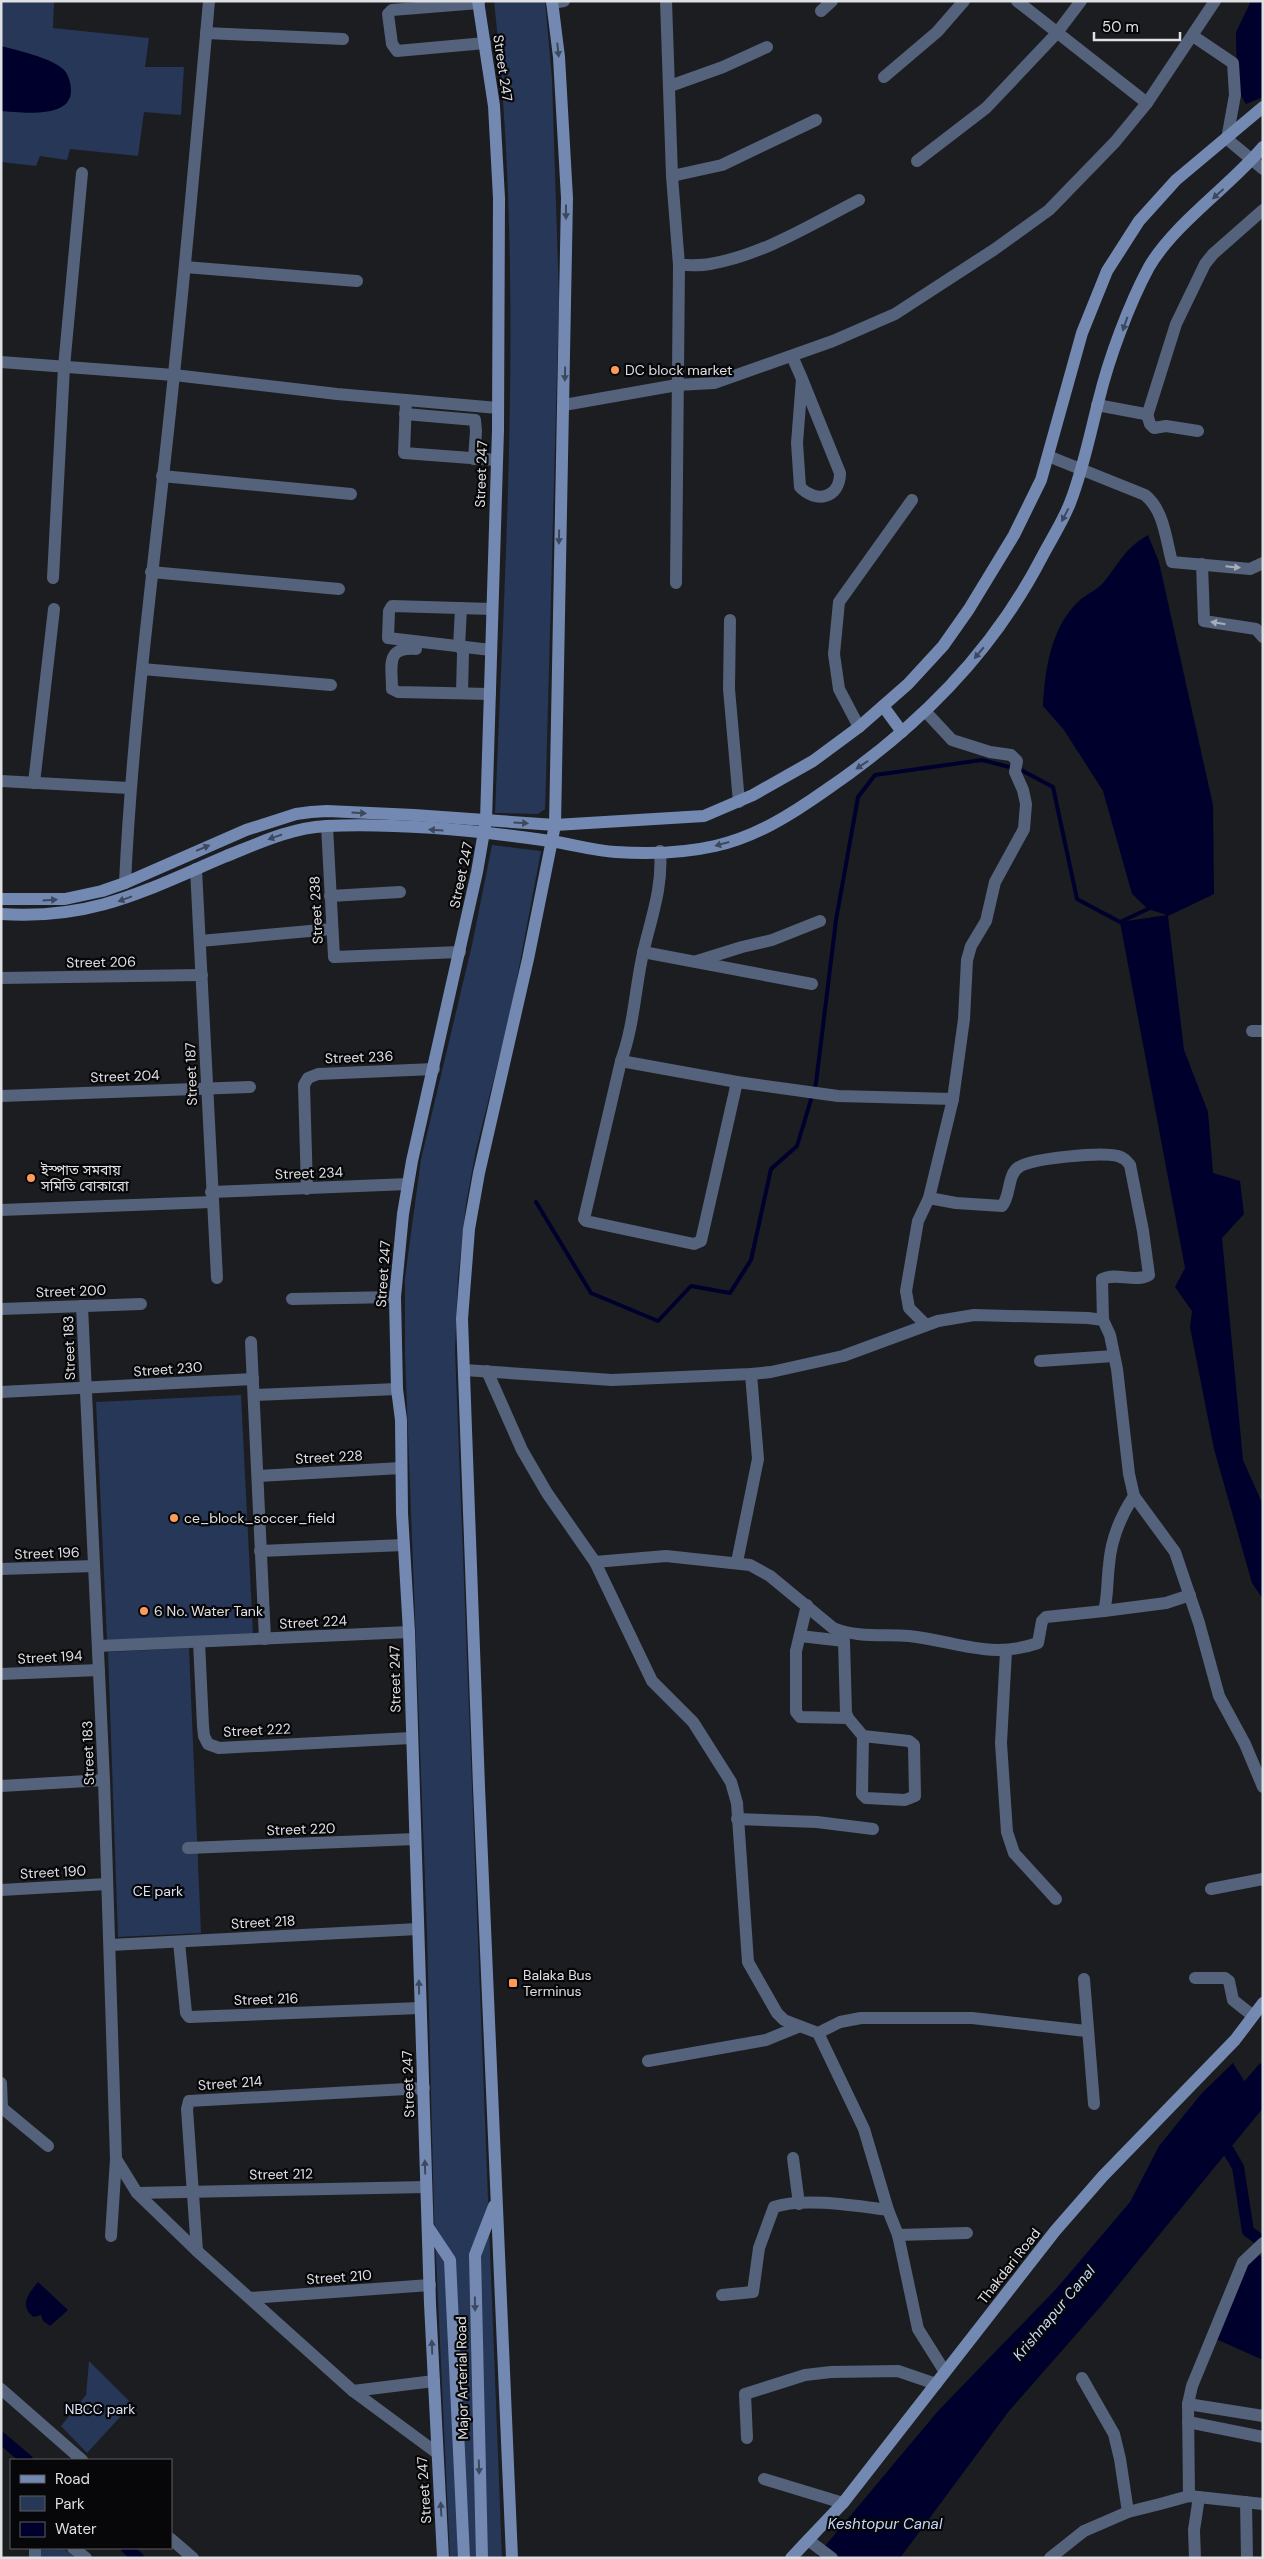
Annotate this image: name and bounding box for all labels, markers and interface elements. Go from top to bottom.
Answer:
scale bar [1094,10,1180,42]
text: 50 m [1102,17,1139,37]
street label: Street 247 [489,33,517,103]
one-way arrow [554,42,562,58]
one-way arrow [1212,188,1224,200]
one-way arrow [562,204,570,220]
one-way arrow [1121,316,1128,331]
place label: DC block market [625,361,732,379]
marker: DC block market [609,364,621,376]
one-way arrow [560,367,568,383]
street label: Street 247 [471,440,491,508]
one-way arrow [1060,508,1069,522]
one-way arrow [555,529,563,545]
one-way arrow [1225,563,1241,571]
one-way arrow [1209,618,1225,626]
one-way arrow [974,646,985,659]
one-way arrow [855,760,869,770]
one-way arrow [351,809,367,817]
one-way arrow [513,819,529,827]
one-way arrow [428,826,444,834]
one-way arrow [267,833,282,841]
street label: Street 247 [445,840,477,910]
one-way arrow [714,841,729,849]
one-way arrow [196,844,211,852]
street label: Street 238 [305,875,327,945]
one-way arrow [42,895,58,903]
one-way arrow [117,895,132,903]
street label: Street 206 [66,952,136,972]
street label: Street 187 [181,1042,201,1106]
street label: Street 236 [324,1047,394,1067]
street label: Street 204 [90,1066,160,1086]
place label: ইস্পাত সমবায় সমিতি বোকারো [40,1161,129,1195]
street label: Street 234 [275,1163,344,1183]
marker: ইস্পাত সমবায় সমিতি বোকারো [25,1172,37,1184]
street label: Street 247 [372,1240,394,1308]
street label: Street 200 [35,1281,107,1301]
street label: Street 183 [59,1315,79,1381]
street label: Street 230 [133,1358,203,1380]
street label: Street 228 [295,1446,363,1468]
place label: ce_block_soccer_field [184,1509,335,1527]
marker: ce_block_soccer_field [168,1512,180,1524]
street label: Street 196 [14,1543,80,1563]
place label: 6 No. Water Tank [154,1602,263,1620]
marker: 6 No. Water Tank [138,1605,150,1617]
street label: Street 224 [279,1611,348,1633]
street label: Street 247 [385,1645,405,1713]
street label: Street 194 [17,1646,83,1668]
street label: Street 222 [223,1719,291,1741]
street label: Street 183 [78,1720,98,1786]
street label: Street 220 [266,1819,336,1839]
street label: Street 190 [20,1861,86,1883]
park label: CE park [133,1882,183,1900]
street label: Street 218 [230,1911,296,1933]
place label: Balaka Bus Terminus [523,1966,592,2000]
marker: Balaka Bus Terminus [507,1977,519,1989]
one-way arrow [415,1979,423,1995]
street label: Street 216 [233,1989,299,2009]
street label: Street 247 [398,2050,418,2118]
street label: Street 214 [197,2072,263,2094]
one-way arrow [421,2159,429,2175]
street label: Street 212 [249,2164,313,2184]
street label: Thakdari Road [974,2224,1044,2308]
water label: Krishnapur Canal [1008,2261,1100,2365]
street label: Street 210 [306,2266,372,2288]
one-way arrow [472,2296,480,2312]
street label: Major Arterial Road [452,2316,472,2440]
one-way arrow [428,2339,436,2355]
park label: NBCC park [65,2400,135,2418]
street label: Street 247 [413,2456,435,2524]
legend [10,2459,172,2549]
one-way arrow [475,2459,483,2475]
text: Road [55,2469,90,2489]
text: Park [55,2494,85,2514]
one-way arrow [436,2501,444,2517]
water label: Keshtopur Canal [828,2514,943,2534]
text: Water [55,2519,97,2539]

